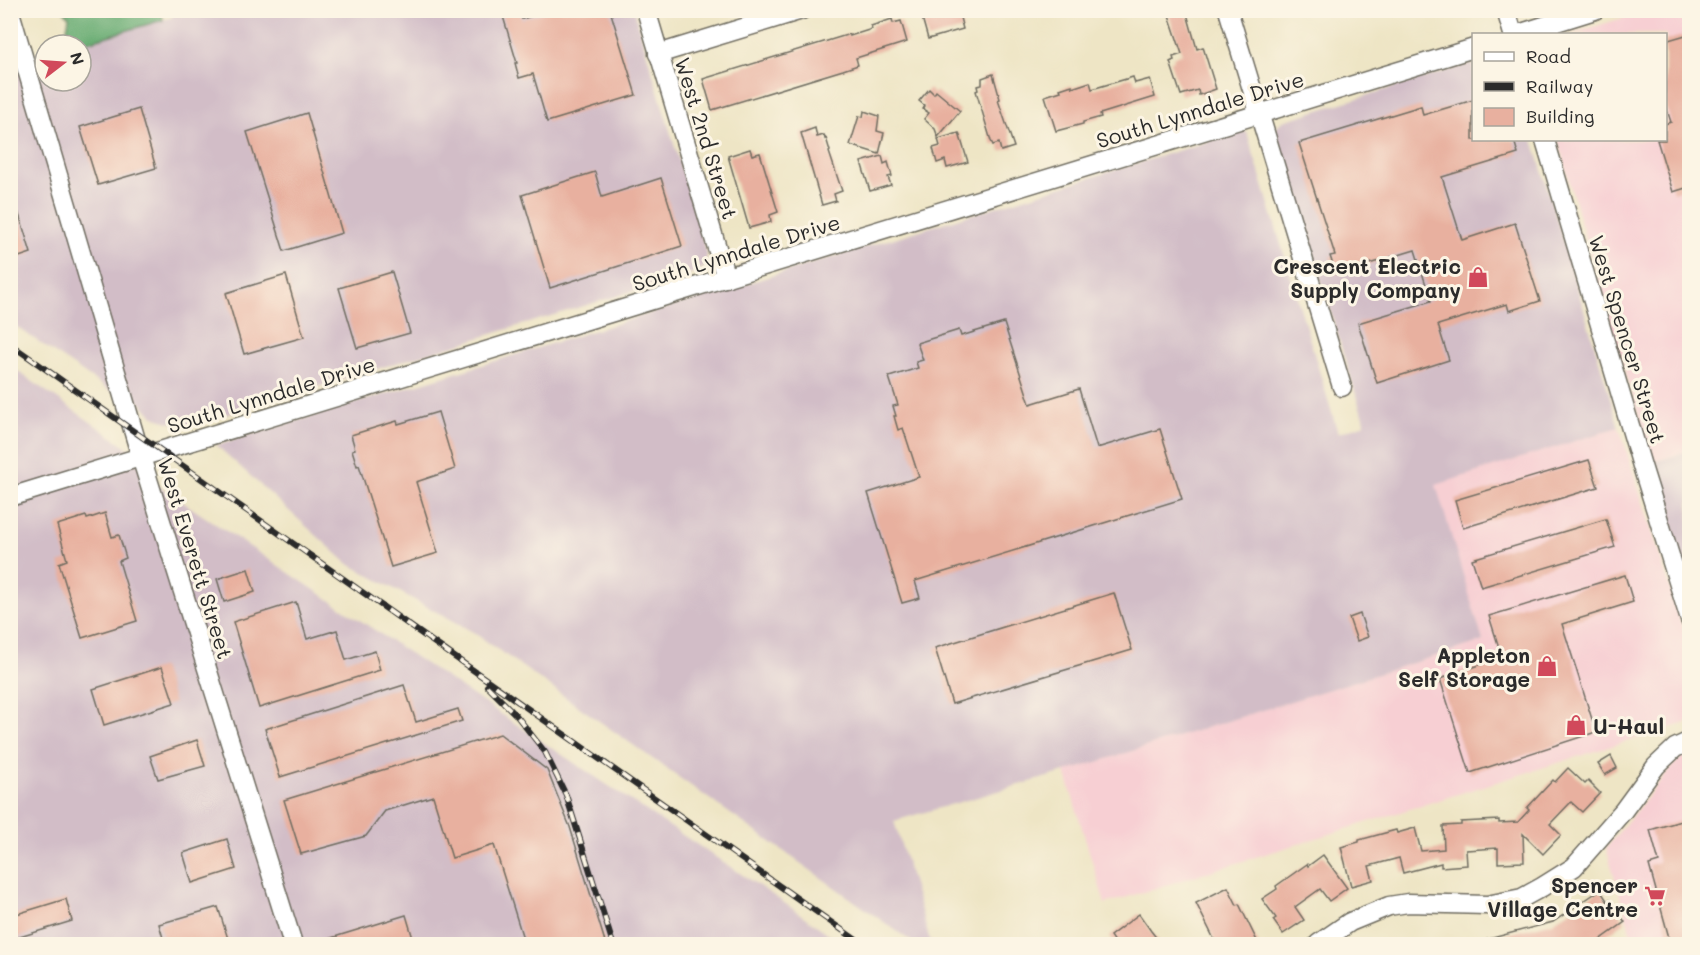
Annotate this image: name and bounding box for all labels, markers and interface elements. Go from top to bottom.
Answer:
north arrow [33,33,93,93]
legend [1472,33,1667,141]
text: Road [1526,44,1571,68]
text: N [66,50,90,67]
street label: West 2nd Street [670,54,744,222]
street label: South Lynndale Drive [1093,65,1307,153]
text: Railway [1526,74,1593,98]
text: Building [1526,104,1594,128]
street label: South Lynndale Drive [629,208,843,296]
street label: West Spencer Street [1583,232,1673,446]
place label: Crescent Electric Supply Company [1273,252,1461,304]
shop icon: Crescent Electric Supply Company [1466,265,1490,289]
street label: South Lynndale Drive [164,350,378,438]
street label: West Everett Street [152,454,240,662]
place label: Appleton Self Storage [1398,641,1530,692]
shop icon: Appleton Self Storage [1535,654,1559,678]
place label: U-Haul [1593,712,1664,739]
shop icon: U-Haul [1564,713,1588,737]
place label: Spencer Village Centre [1487,871,1638,922]
supermarket icon: Spencer Village Centre [1643,884,1667,908]

